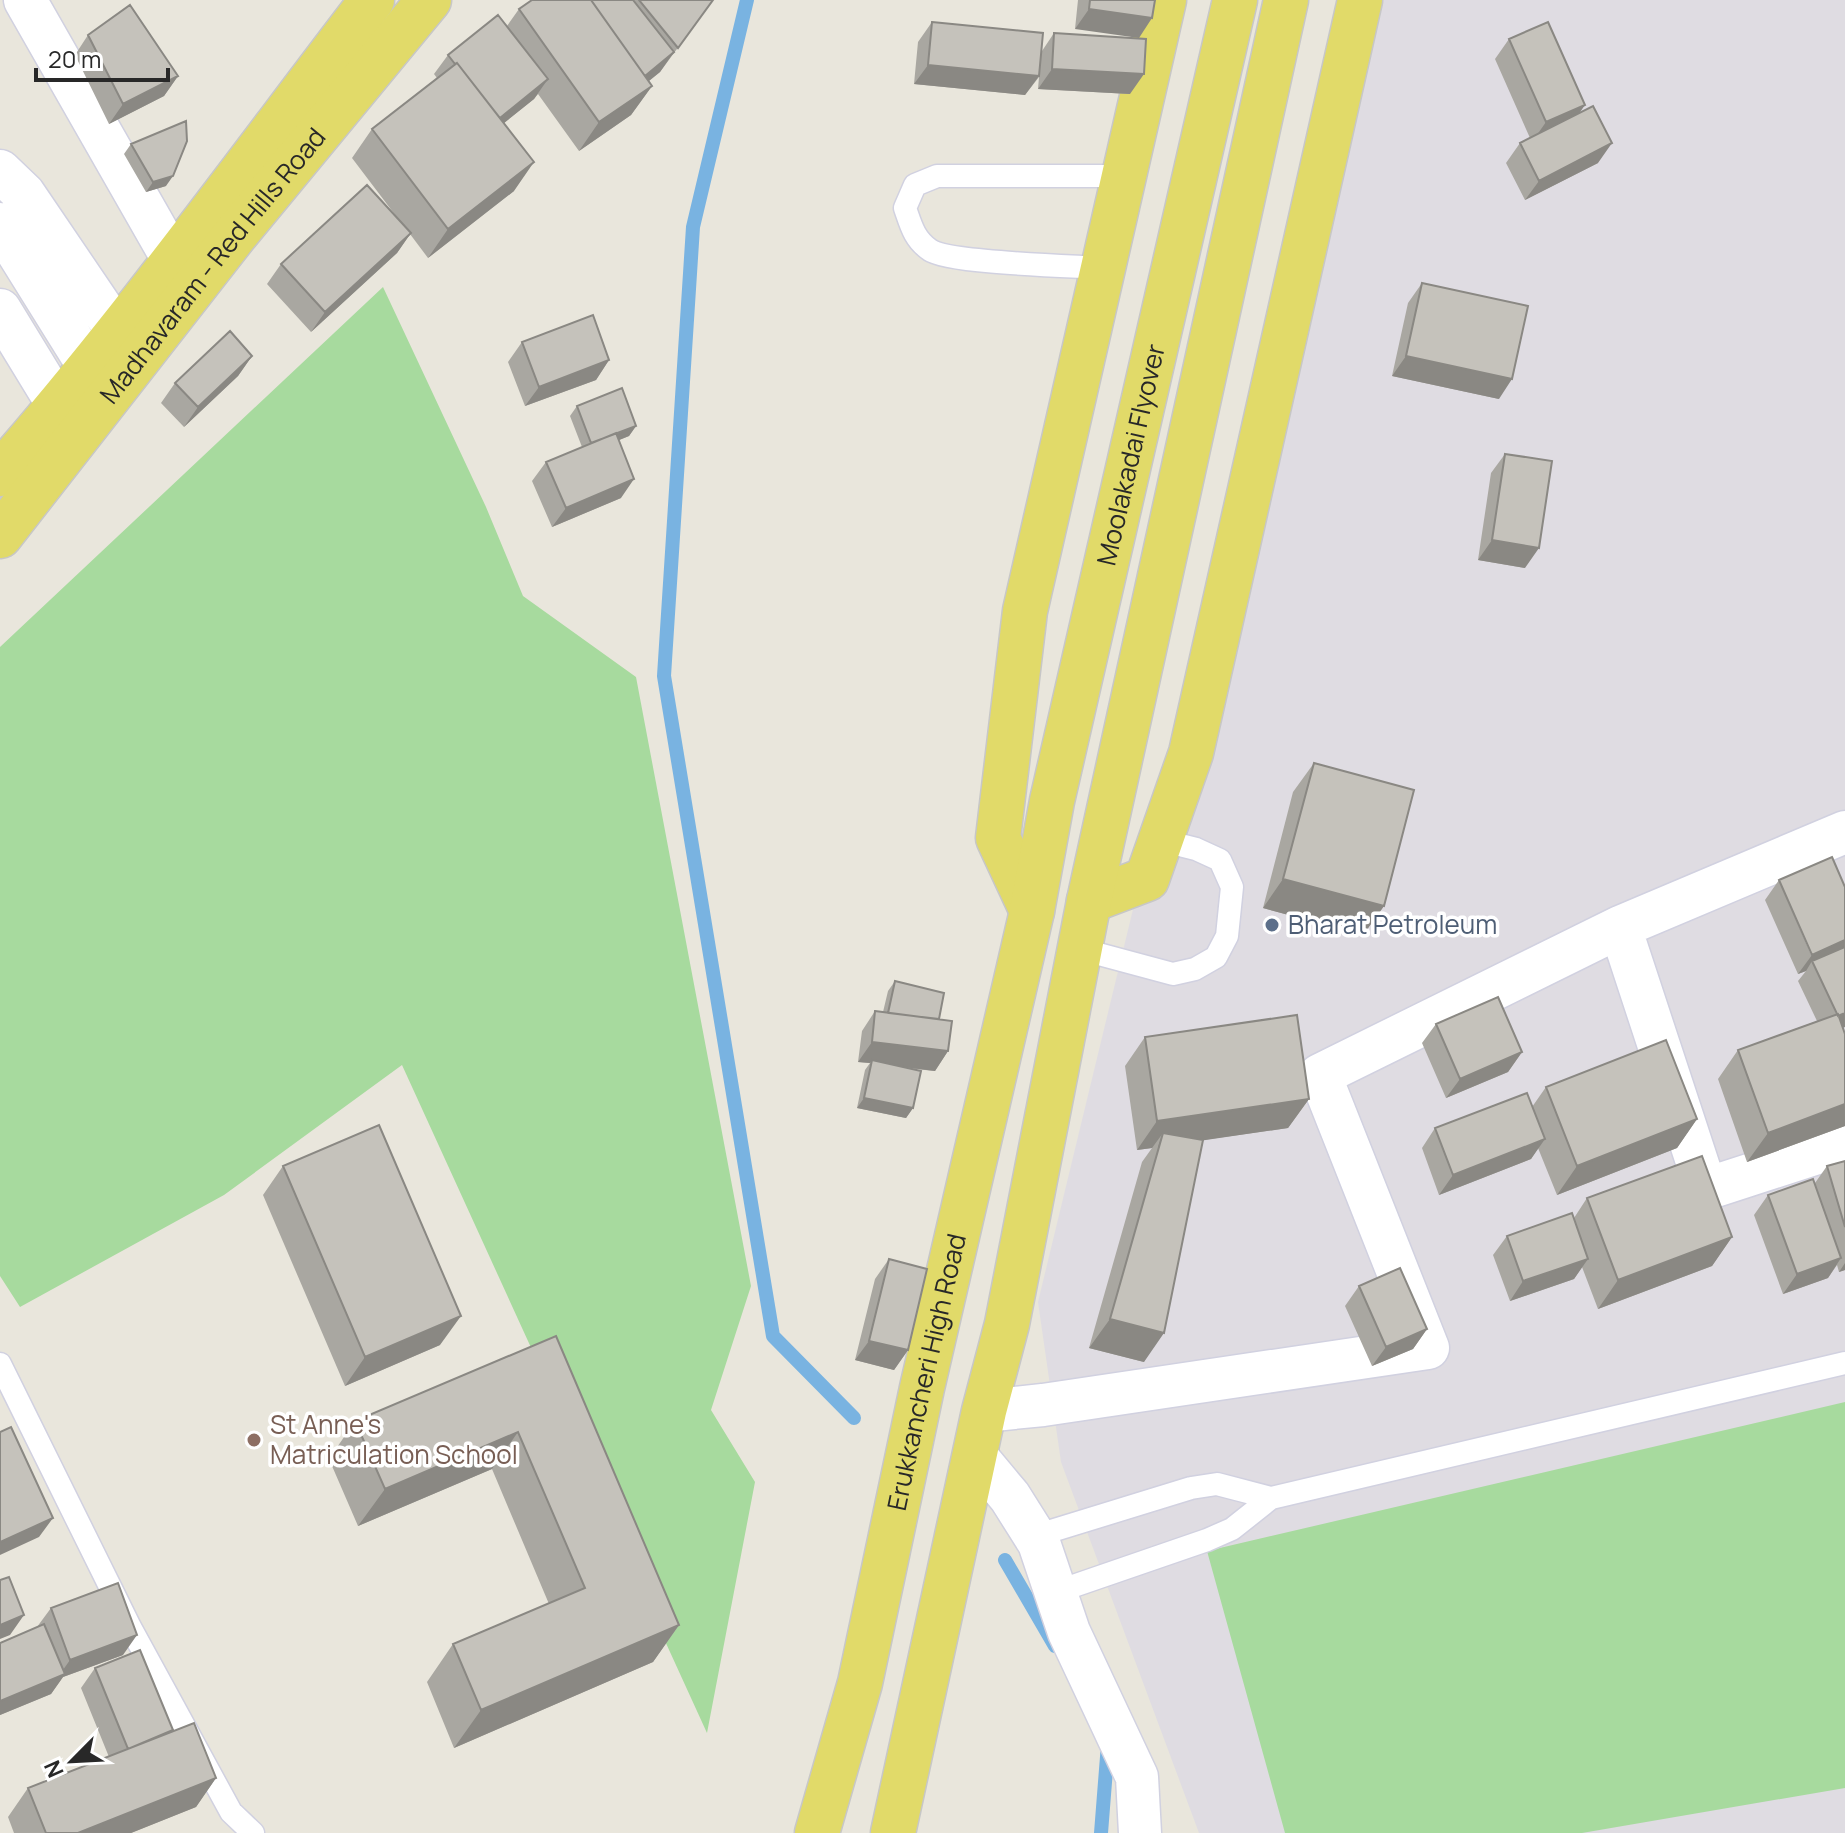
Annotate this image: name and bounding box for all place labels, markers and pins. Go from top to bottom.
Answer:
place label: Bharat Petroleum [1288,906,1497,942]
marker: Bharat Petroleum [1263,916,1281,934]
place label: St Anne's Matriculation School [270,1406,518,1472]
marker: St Anne's Matriculation School [245,1431,263,1449]

